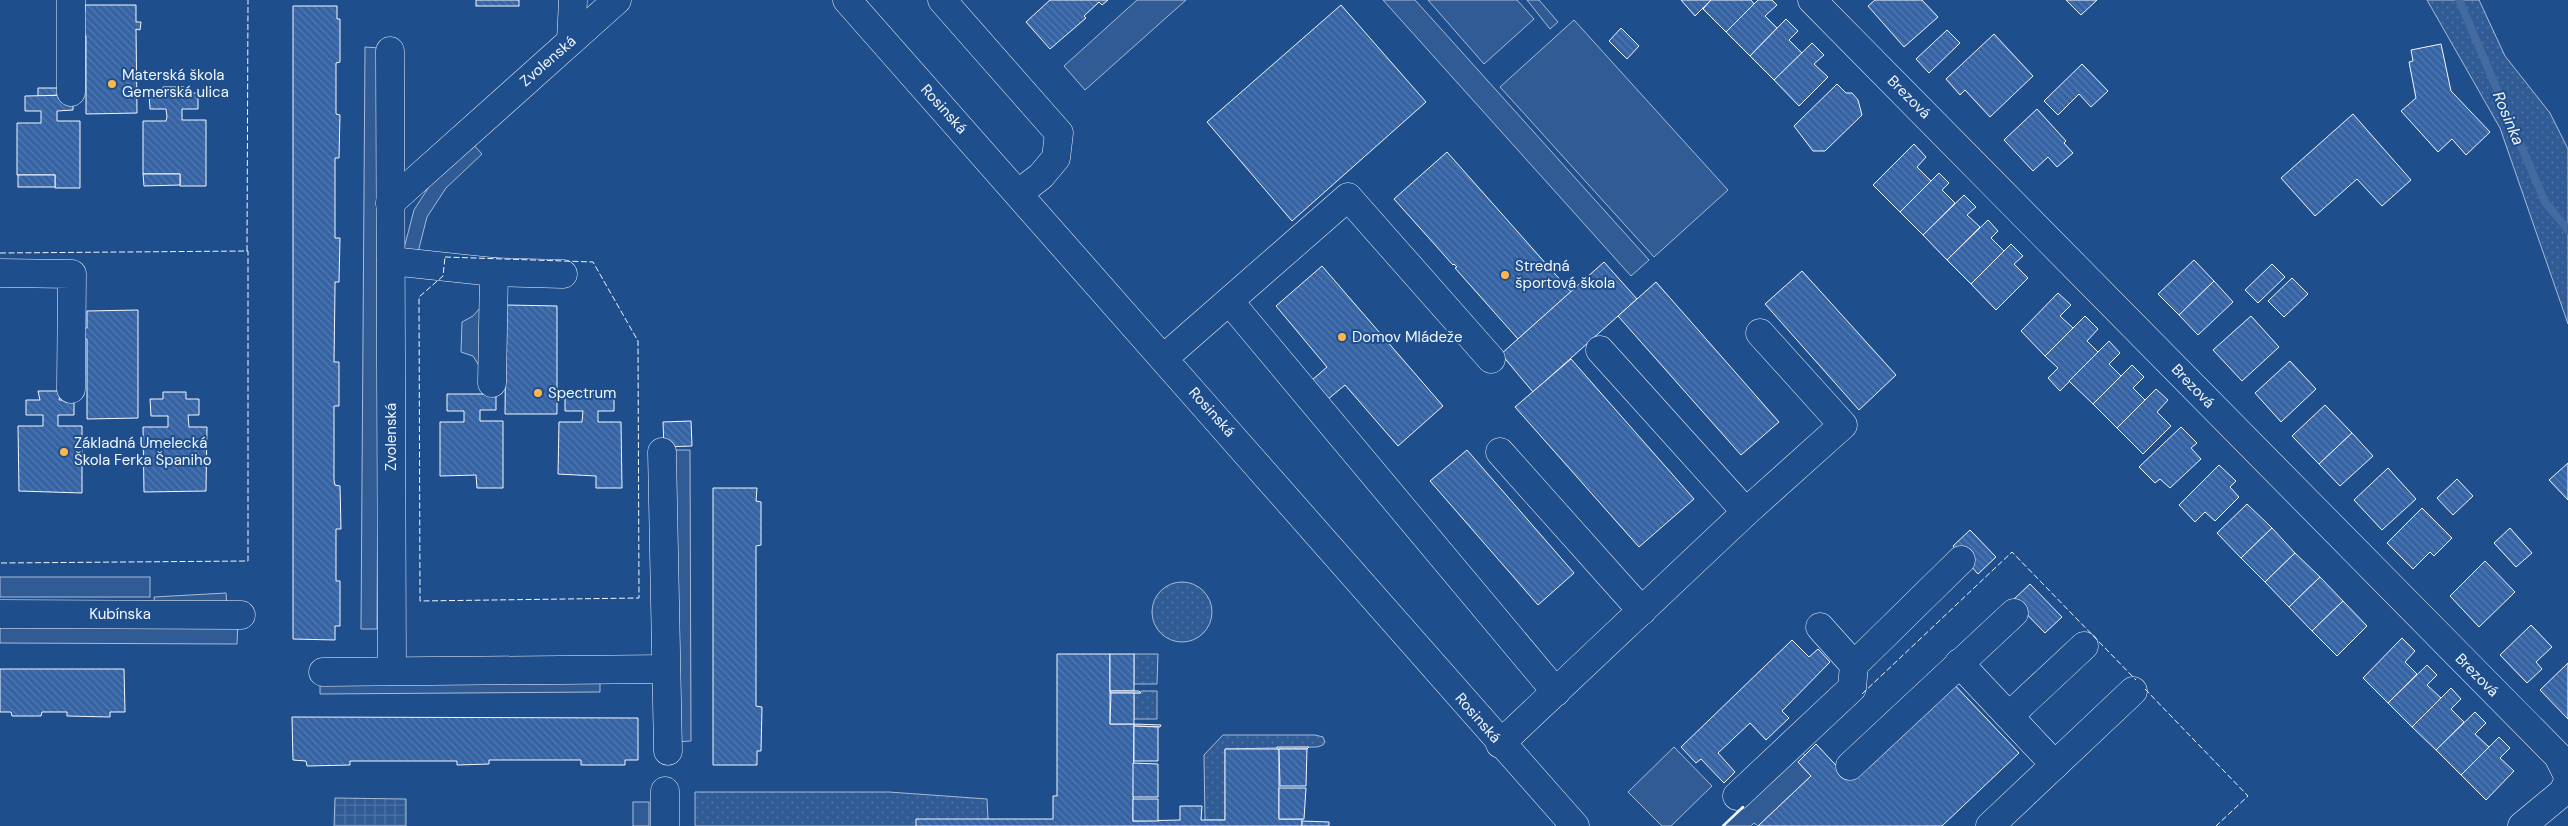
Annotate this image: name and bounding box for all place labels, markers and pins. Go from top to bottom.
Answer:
place label: Materská škola Gemerská ulica [122,65,229,102]
marker: Materská škola Gemerská ulica [106,78,118,90]
place label: Stredná športová škola [1515,256,1615,293]
marker: Stredná športová škola [1499,269,1511,281]
place label: Domov Mládeže [1352,327,1462,347]
marker: Domov Mládeže [1336,331,1348,343]
place label: Spectrum [548,383,616,403]
marker: Spectrum [532,387,544,399]
place label: Základná Umelecká Škola Ferka Španiho [74,433,212,470]
marker: Základná Umelecká Škola Ferka Španiho [58,446,70,458]

